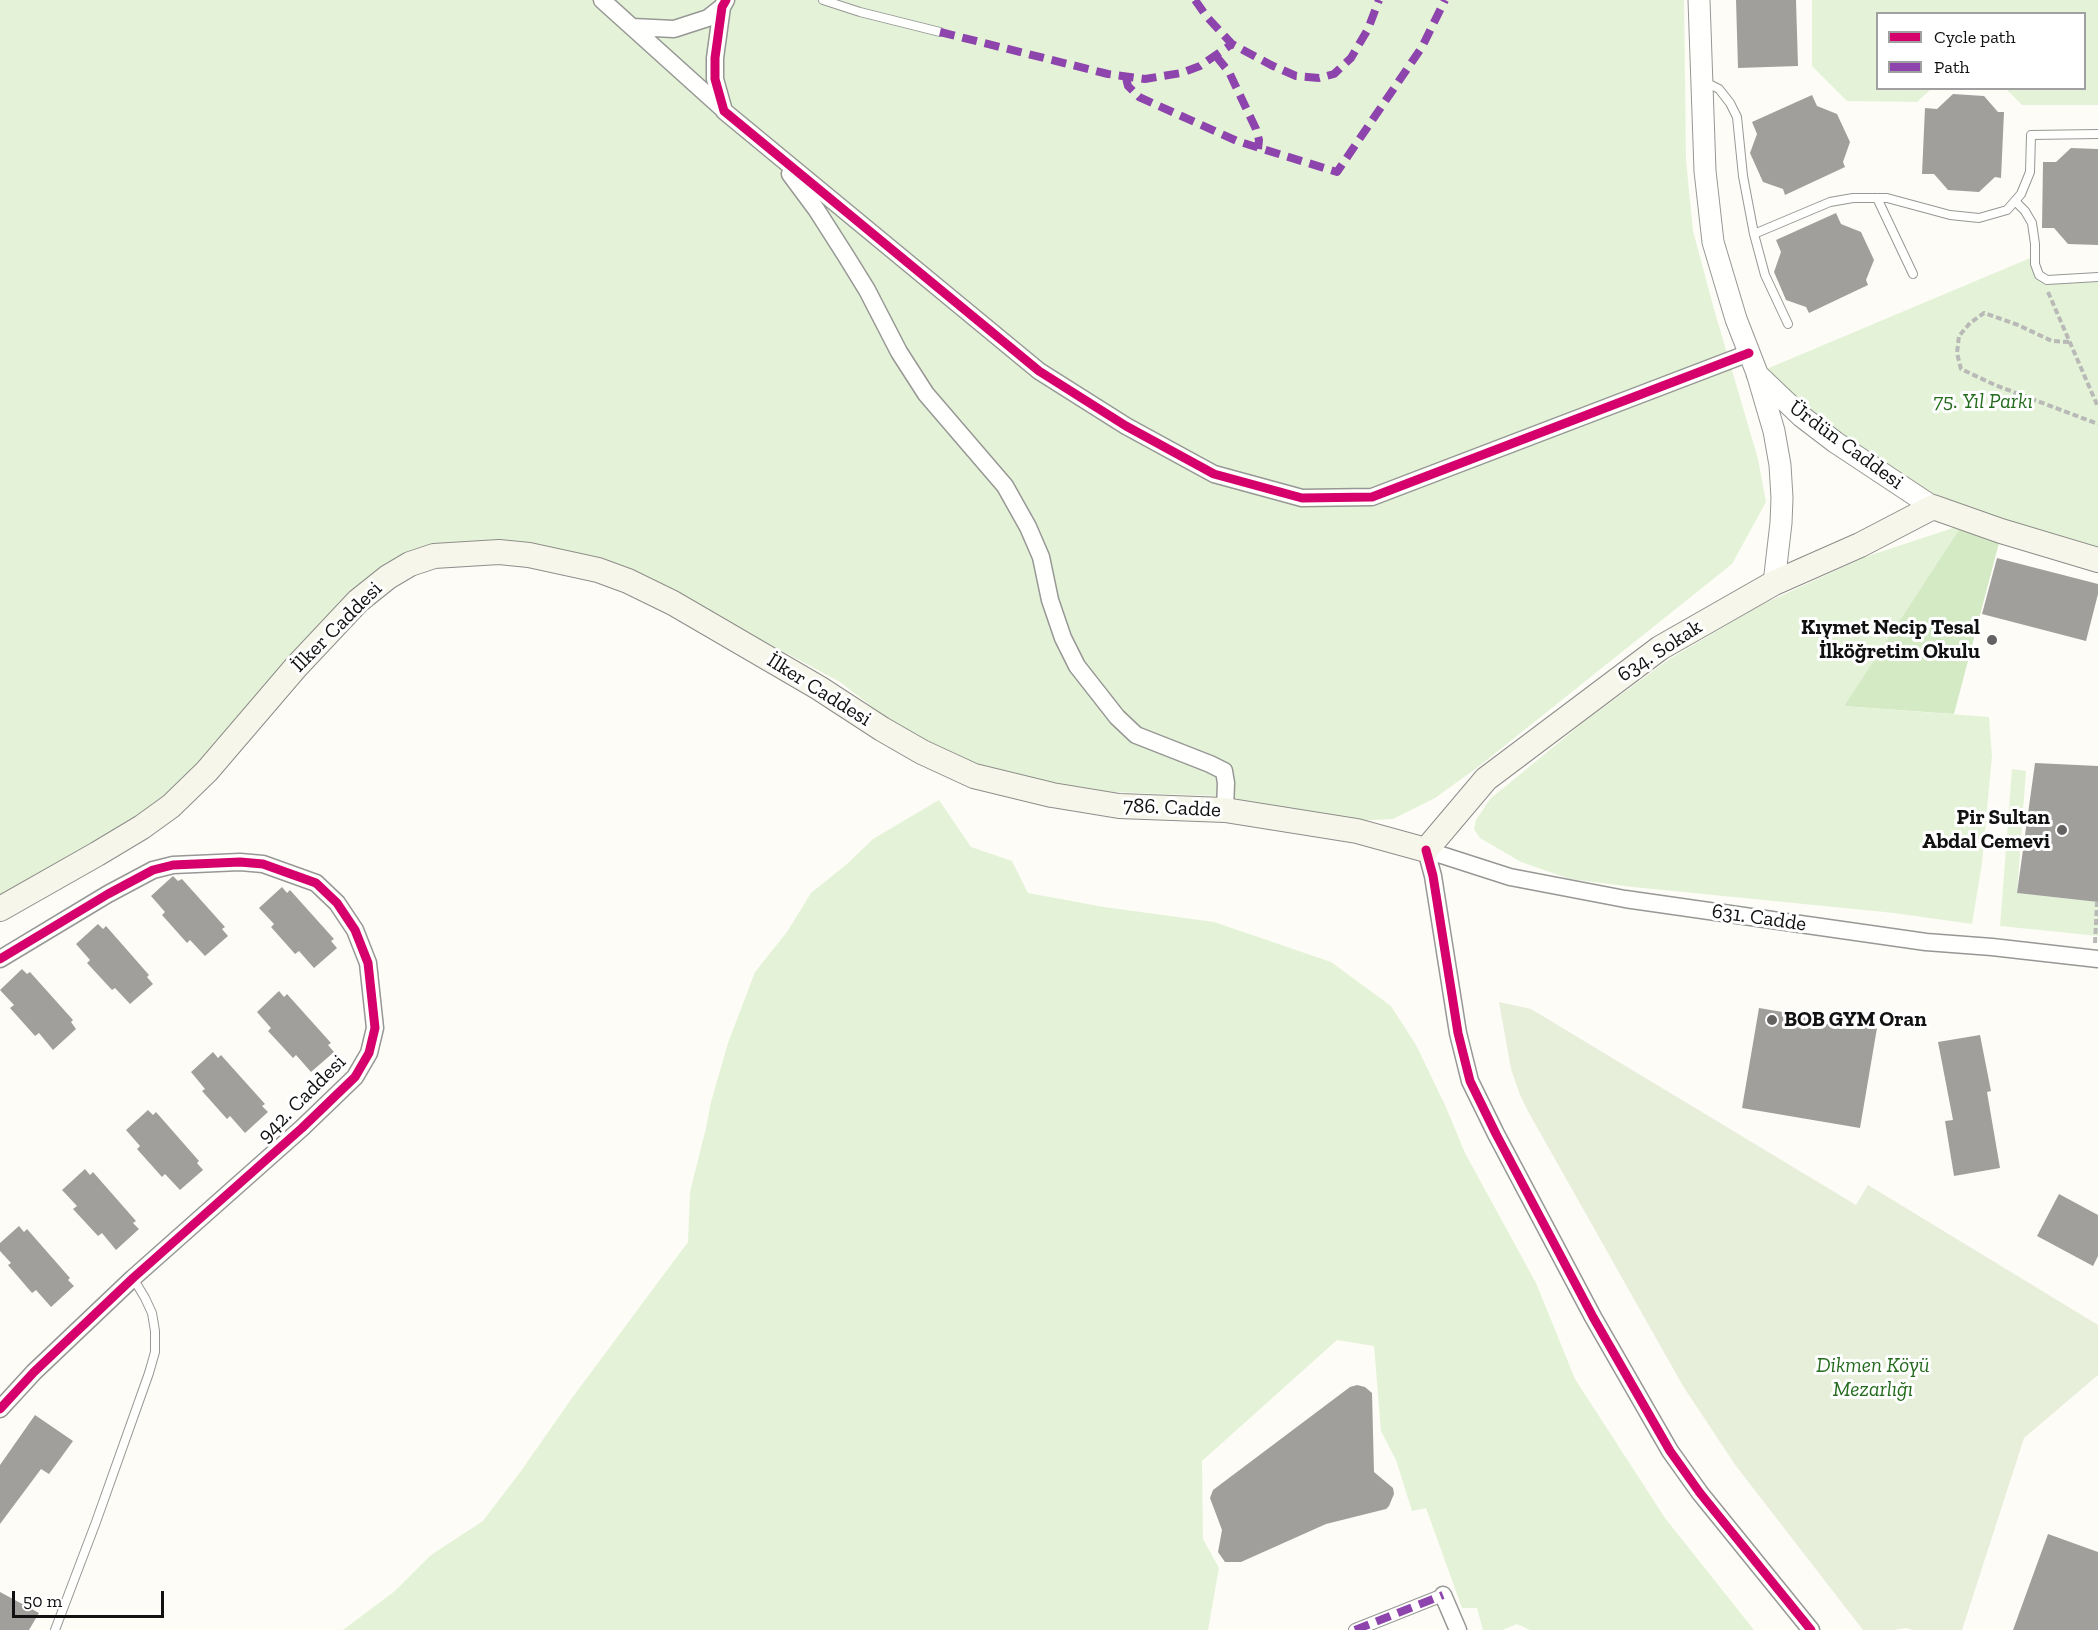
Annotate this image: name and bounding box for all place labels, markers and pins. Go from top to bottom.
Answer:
place label: Kıymet Necip Tesal İlköğretim Okulu [1801,615,1980,665]
marker: Kıymet Necip Tesal İlköğretim Okulu [1985,633,1999,647]
place label: Pir Sultan Abdal Cemevi [1922,805,2050,855]
marker: Pir Sultan Abdal Cemevi [2055,823,2069,837]
place label: BOB GYM Oran [1784,1007,1927,1033]
marker: BOB GYM Oran [1765,1013,1779,1027]

